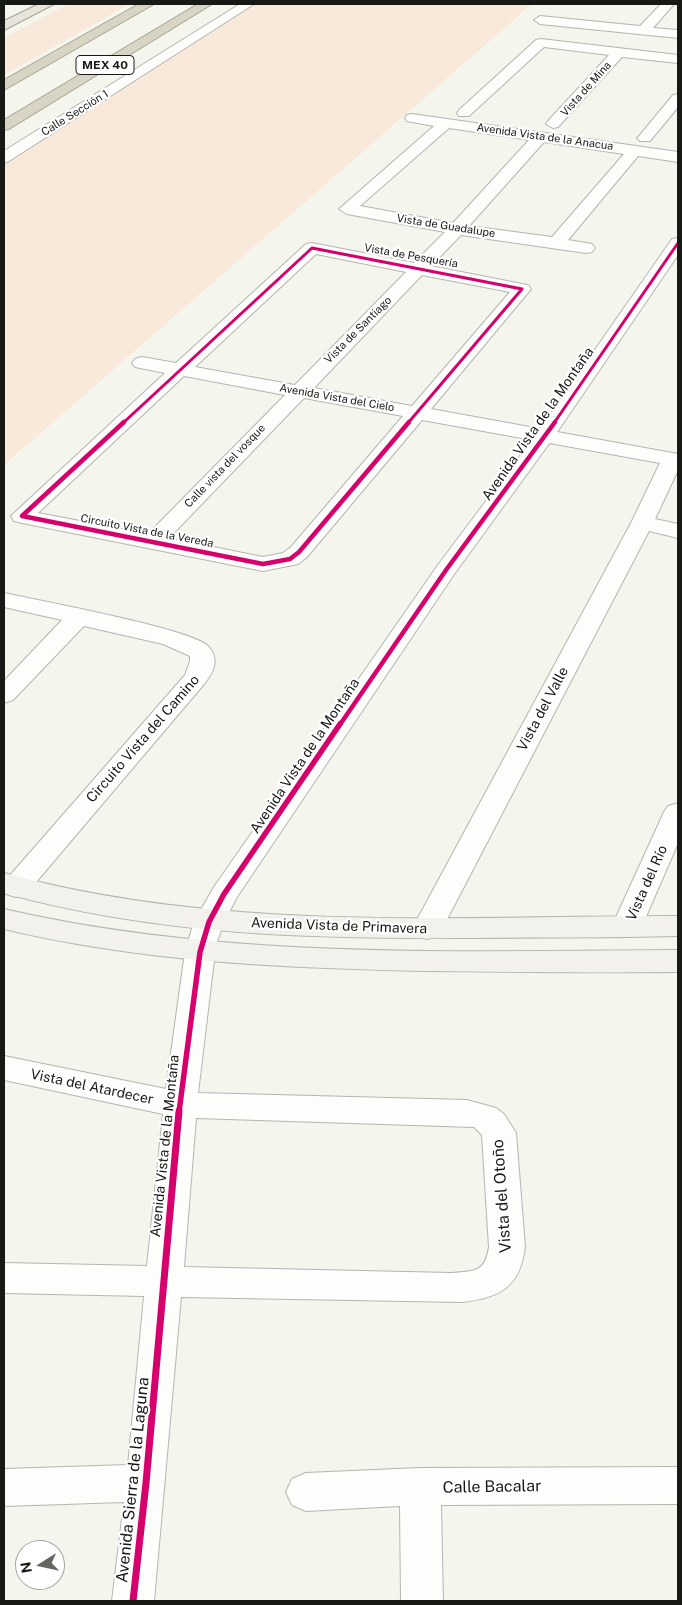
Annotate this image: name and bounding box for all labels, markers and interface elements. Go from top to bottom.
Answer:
road number: MEX 40 [76,56,134,74]
street label: Vista de Mina [558,59,614,119]
street label: Calle Sección 1 [39,87,111,139]
street label: Avenida Vista de la Anacua [476,121,614,153]
street label: Vista de Guadalupe [396,212,496,240]
street label: Vista de Pesquería [363,241,459,271]
street label: Vista de Santiago [322,294,394,366]
street label: Avenida Vista de la Montaña [479,344,597,504]
street label: Avenida Vista del Cielo [279,381,395,415]
street label: Calle vista del vosque [182,422,268,510]
street label: Circuito Vista de la Vereda [79,512,215,550]
street label: Vista del Valle [514,664,572,754]
street label: Circuito Vista del Camino [83,672,203,806]
street label: Avenida Vista de la Montaña [247,675,363,837]
street label: Vista del Río [623,843,671,923]
street label: Avenida Vista de Primavera [251,915,427,937]
street label: Avenida Vista de la Montaña [147,1054,183,1238]
street label: Vista del Atardecer [29,1066,155,1108]
street label: Vista del Otoño [488,1139,516,1253]
street label: Avenida Sierra de la Laguna [113,1376,153,1584]
street label: Calle Bacalar [443,1477,541,1497]
north arrow [15,1540,65,1590]
text: N [17,1561,35,1574]

